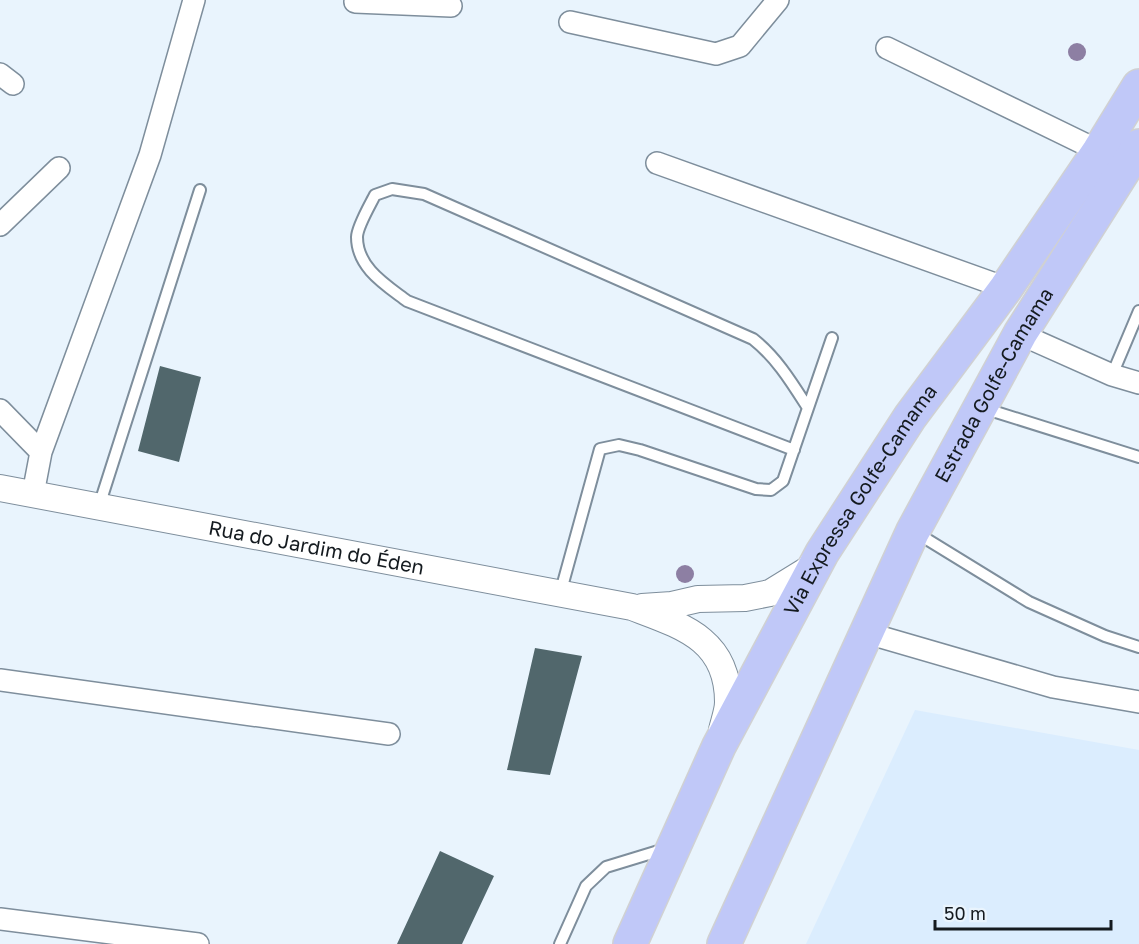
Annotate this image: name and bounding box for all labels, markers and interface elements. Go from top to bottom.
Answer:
street label: Estrada Golfe-Camama [929,283,1057,486]
street label: Via Expressa Golfe-Camama [778,379,941,619]
street label: Rua do Jardim do Éden [207,515,426,579]
scale bar [935,893,1110,931]
text: 50 m [944,902,986,924]

